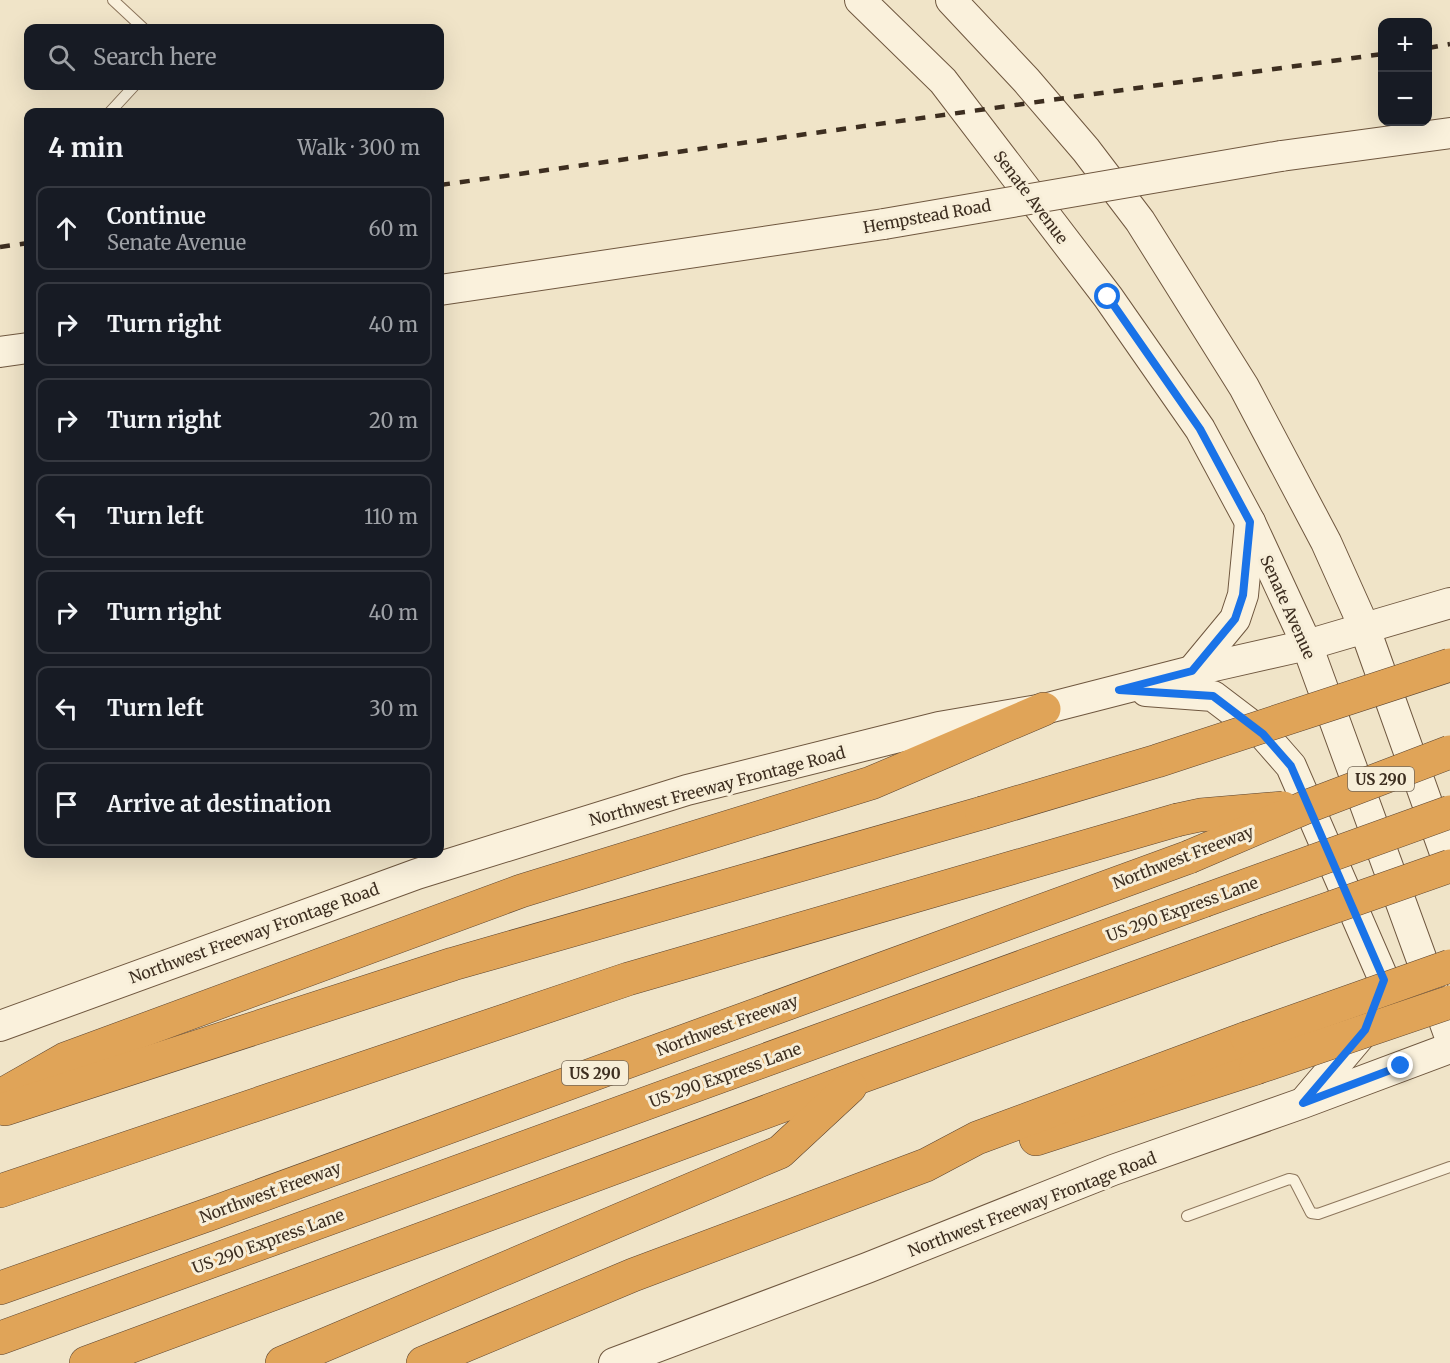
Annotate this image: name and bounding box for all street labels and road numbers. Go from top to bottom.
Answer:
street label: Senate Avenue [990,147,1072,247]
street label: Hempstead Road [862,195,993,237]
street label: Senate Avenue [1256,552,1320,662]
street label: Northwest Freeway Frontage Road [587,742,848,830]
road number: US 290 [1348,767,1414,791]
street label: Northwest Freeway [1110,821,1257,893]
street label: US 290 Express Lane [1103,872,1261,946]
street label: Northwest Freeway Frontage Road [126,878,382,988]
street label: Northwest Freeway [653,990,801,1060]
street label: US 290 Express Lane [646,1038,804,1112]
road number: US 290 [562,1061,628,1085]
street label: Northwest Freeway Frontage Road [905,1147,1159,1261]
street label: Northwest Freeway [196,1157,344,1227]
street label: US 290 Express Lane [189,1204,347,1278]

